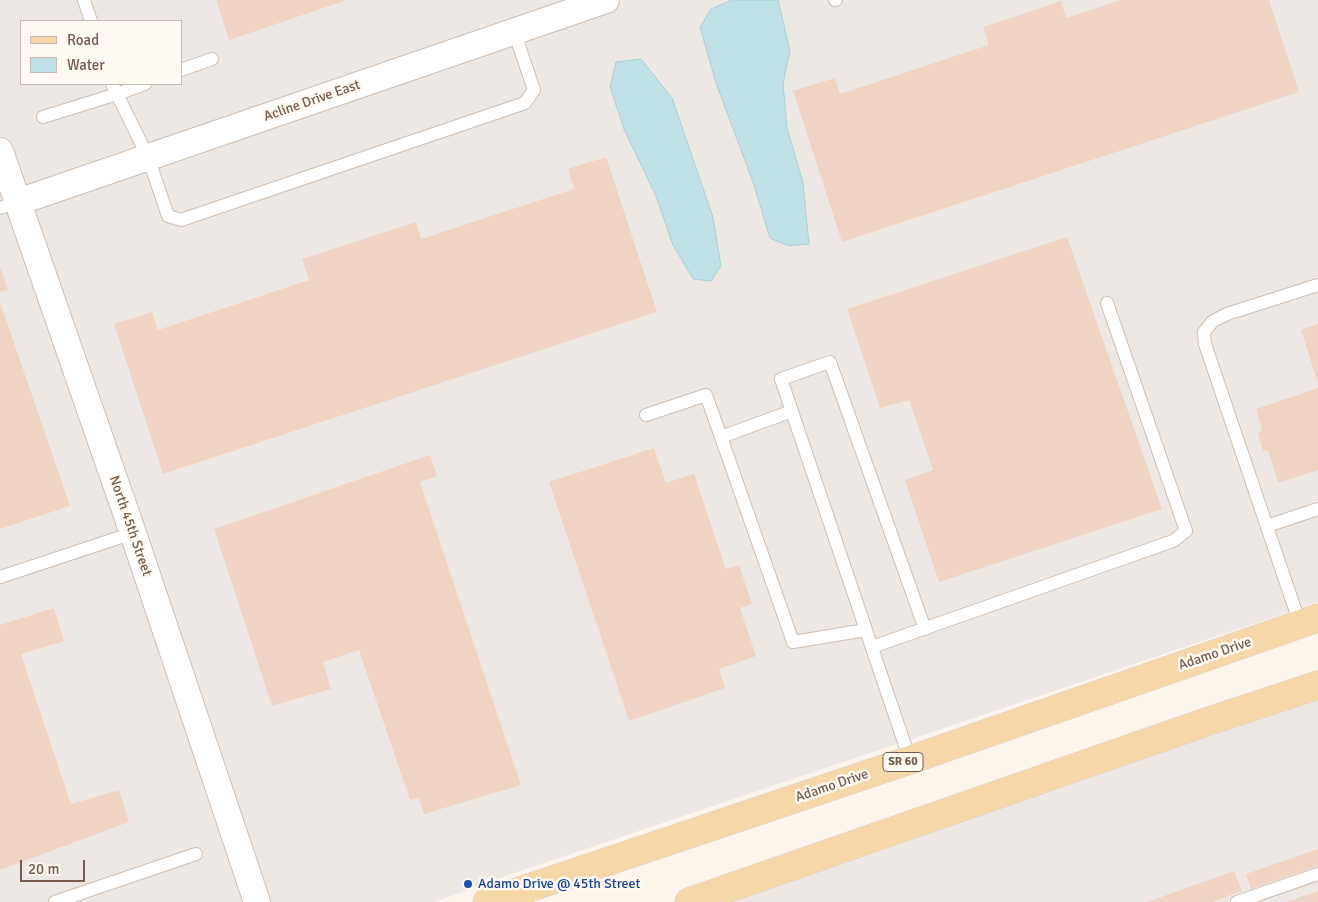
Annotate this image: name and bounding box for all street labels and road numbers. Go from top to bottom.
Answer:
street label: Acline Drive East [262,77,362,125]
street label: North 45th Street [105,474,155,578]
street label: Adamo Drive [1176,634,1254,674]
road number: SR 60 [883,752,923,772]
street label: Adamo Drive [793,766,871,806]

